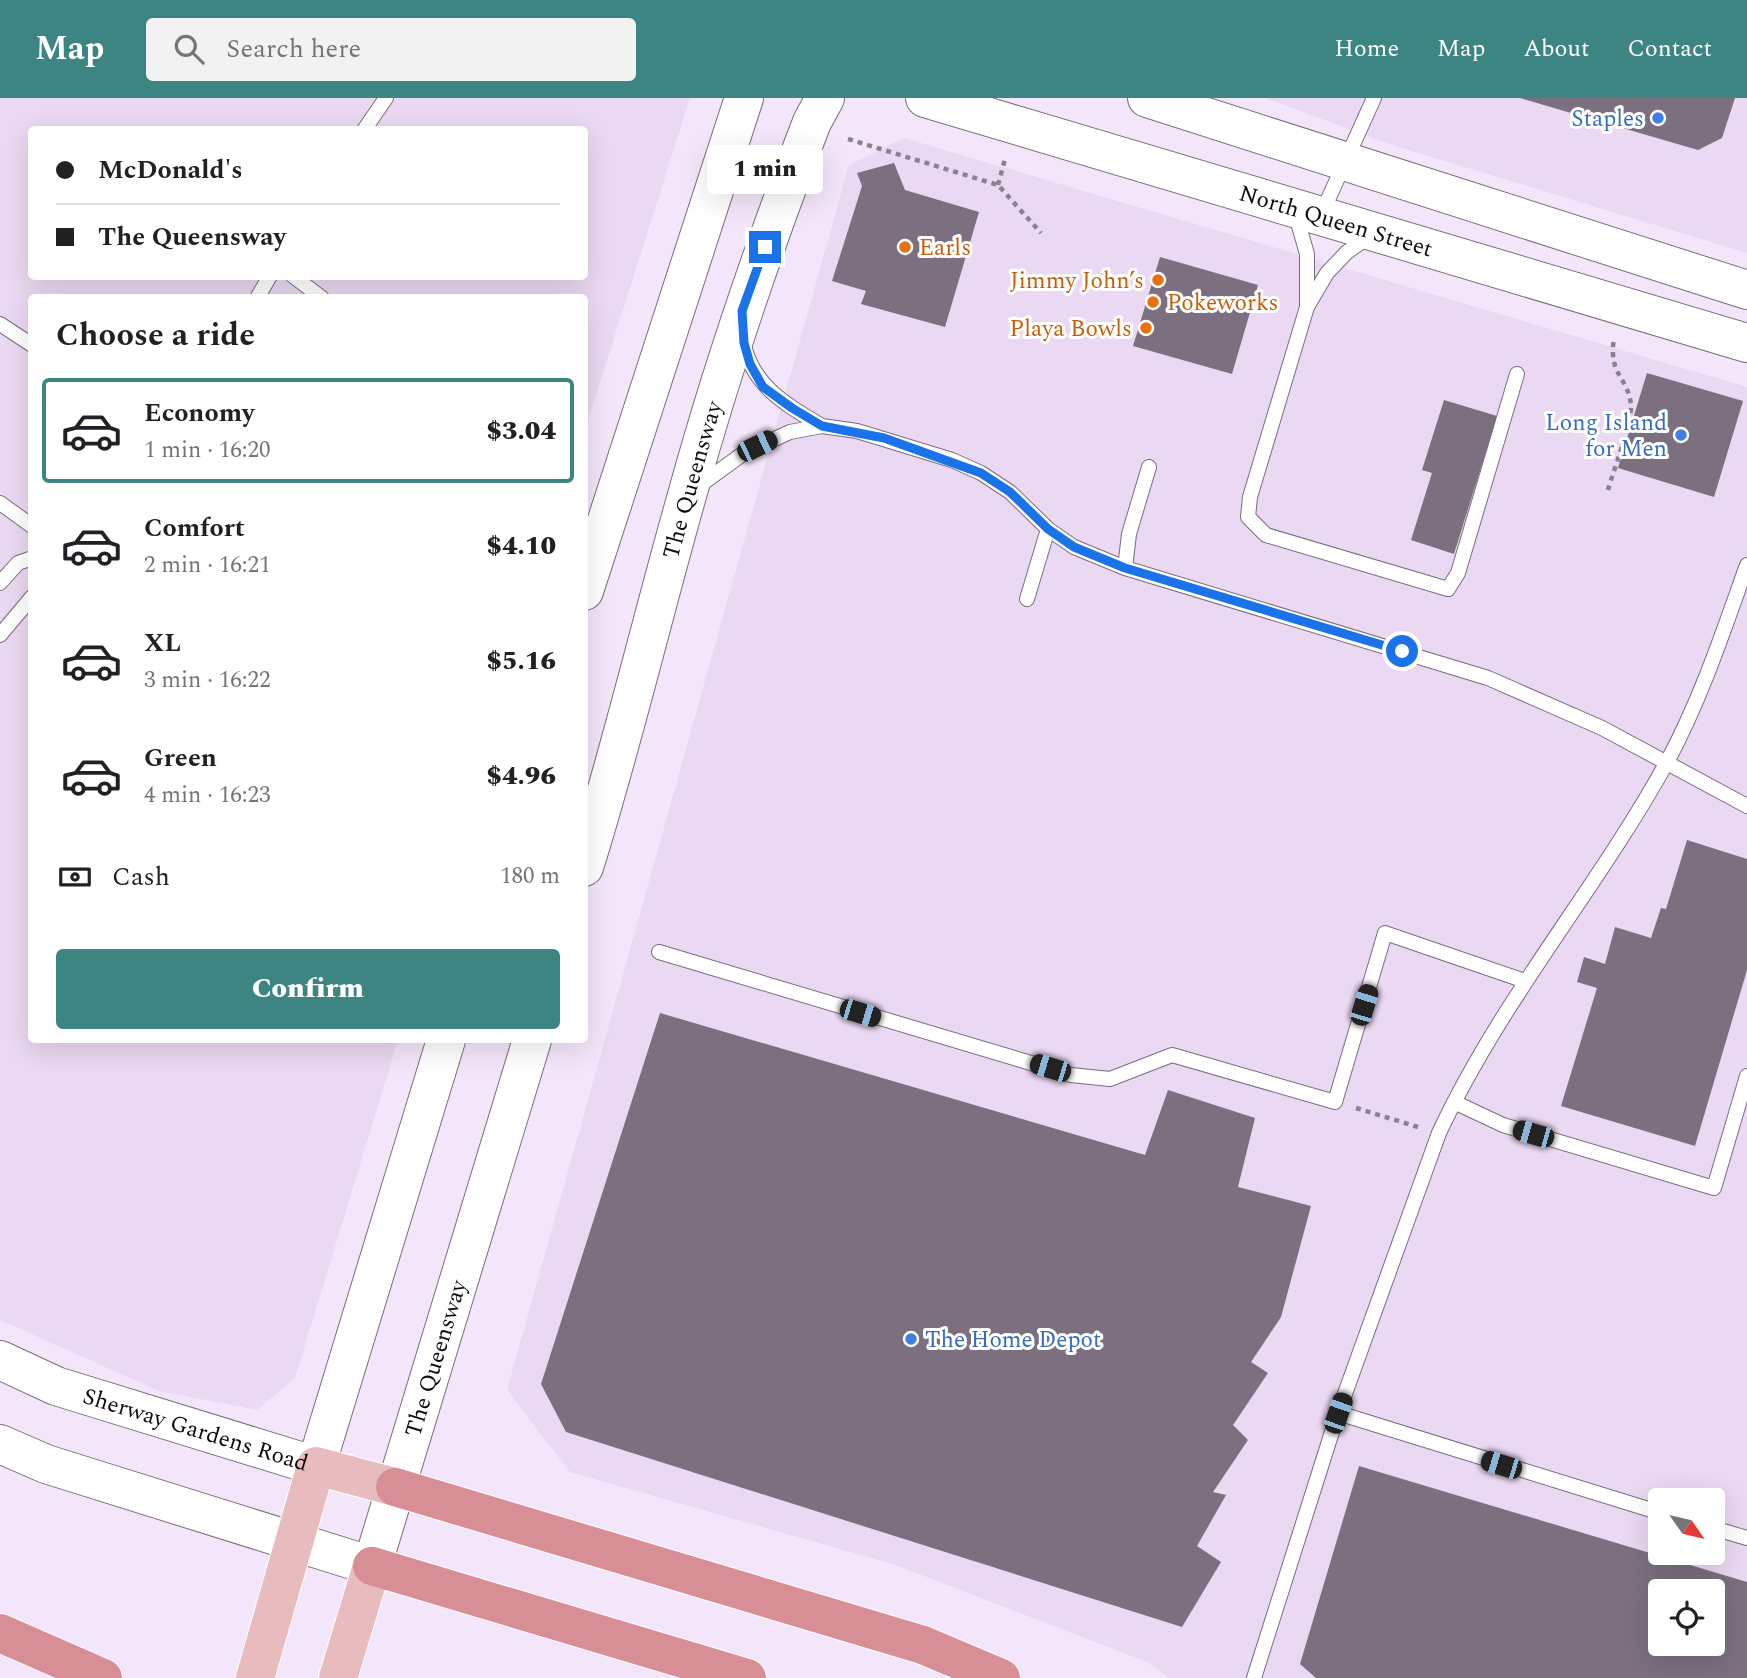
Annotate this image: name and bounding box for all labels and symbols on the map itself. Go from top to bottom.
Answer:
place label: Staples [1571,102,1644,137]
marker: Staples [1650,110,1666,126]
callout: 1 min [707,145,823,194]
street label: North Queen Street [1235,177,1437,267]
route end [749,231,781,263]
place label: Earls [919,231,971,266]
marker: Earls [897,239,913,255]
place label: Jimmy John’s [1010,264,1144,299]
marker: Jimmy John’s [1150,272,1166,288]
place label: Pokeworks [1167,286,1278,321]
marker: Pokeworks [1145,294,1161,310]
place label: Playa Bowls [1010,312,1132,347]
marker: Playa Bowls [1138,320,1154,336]
street label: The Queensway [654,396,733,563]
place label: Long Island for Men [1545,406,1667,467]
car [734,427,781,465]
marker: Long Island for Men [1673,427,1689,443]
route start [1386,635,1418,667]
car [1348,982,1381,1028]
car [837,997,884,1029]
car [1027,1052,1074,1084]
car [1510,1118,1557,1150]
street label: The Queensway [396,1275,477,1441]
place label: The Home Depot [925,1323,1101,1358]
marker: The Home Depot [903,1331,919,1347]
street label: Sherway Gardens Road [78,1379,313,1482]
car [1322,1390,1355,1436]
car [1478,1449,1525,1481]
north arrow [1648,1488,1726,1564]

